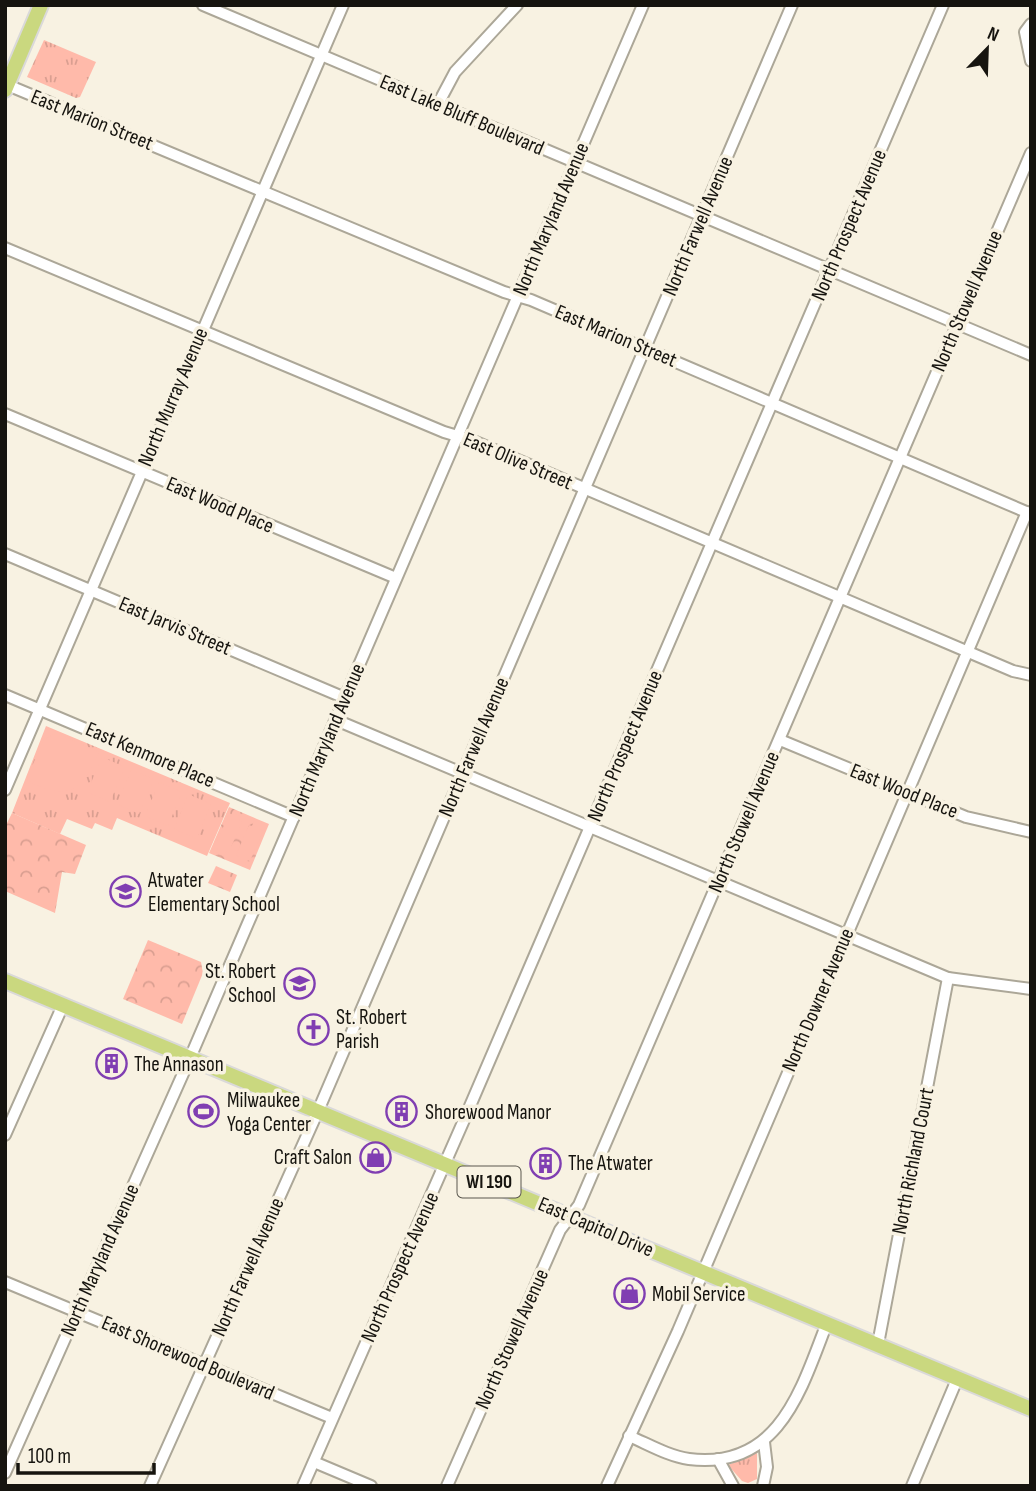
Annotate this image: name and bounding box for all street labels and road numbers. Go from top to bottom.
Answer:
street label: East Lake Bluff Boulevard [376,69,548,161]
street label: East Marion Street [27,84,157,156]
street label: North Maryland Avenue [508,139,594,299]
street label: North Prospect Avenue [806,146,892,304]
street label: North Farwell Avenue [657,152,739,300]
street label: North Stowell Avenue [926,227,1008,375]
street label: East Marion Street [551,299,681,373]
street label: North Murray Avenue [133,324,213,470]
street label: East Olive Street [460,427,576,495]
street label: East Wood Place [163,471,277,539]
street label: East Jarvis Street [115,591,235,661]
street label: North Maryland Avenue [284,660,370,820]
street label: North Prospect Avenue [582,667,668,825]
street label: North Farwell Avenue [433,673,515,821]
street label: East Kenmore Place [82,717,218,793]
street label: North Stowell Avenue [703,748,785,896]
street label: East Wood Place [846,758,962,824]
street label: North Downer Avenue [777,925,859,1075]
street label: North Richland Court [887,1086,939,1236]
road number: WI 190 [458,1166,520,1198]
street label: North Maryland Avenue [55,1180,145,1340]
street label: North Prospect Avenue [356,1188,444,1346]
street label: East Capitol Drive [534,1191,658,1263]
street label: North Farwell Avenue [206,1194,290,1340]
street label: North Stowell Avenue [470,1265,554,1413]
street label: East Shorewood Boulevard [98,1310,278,1406]

